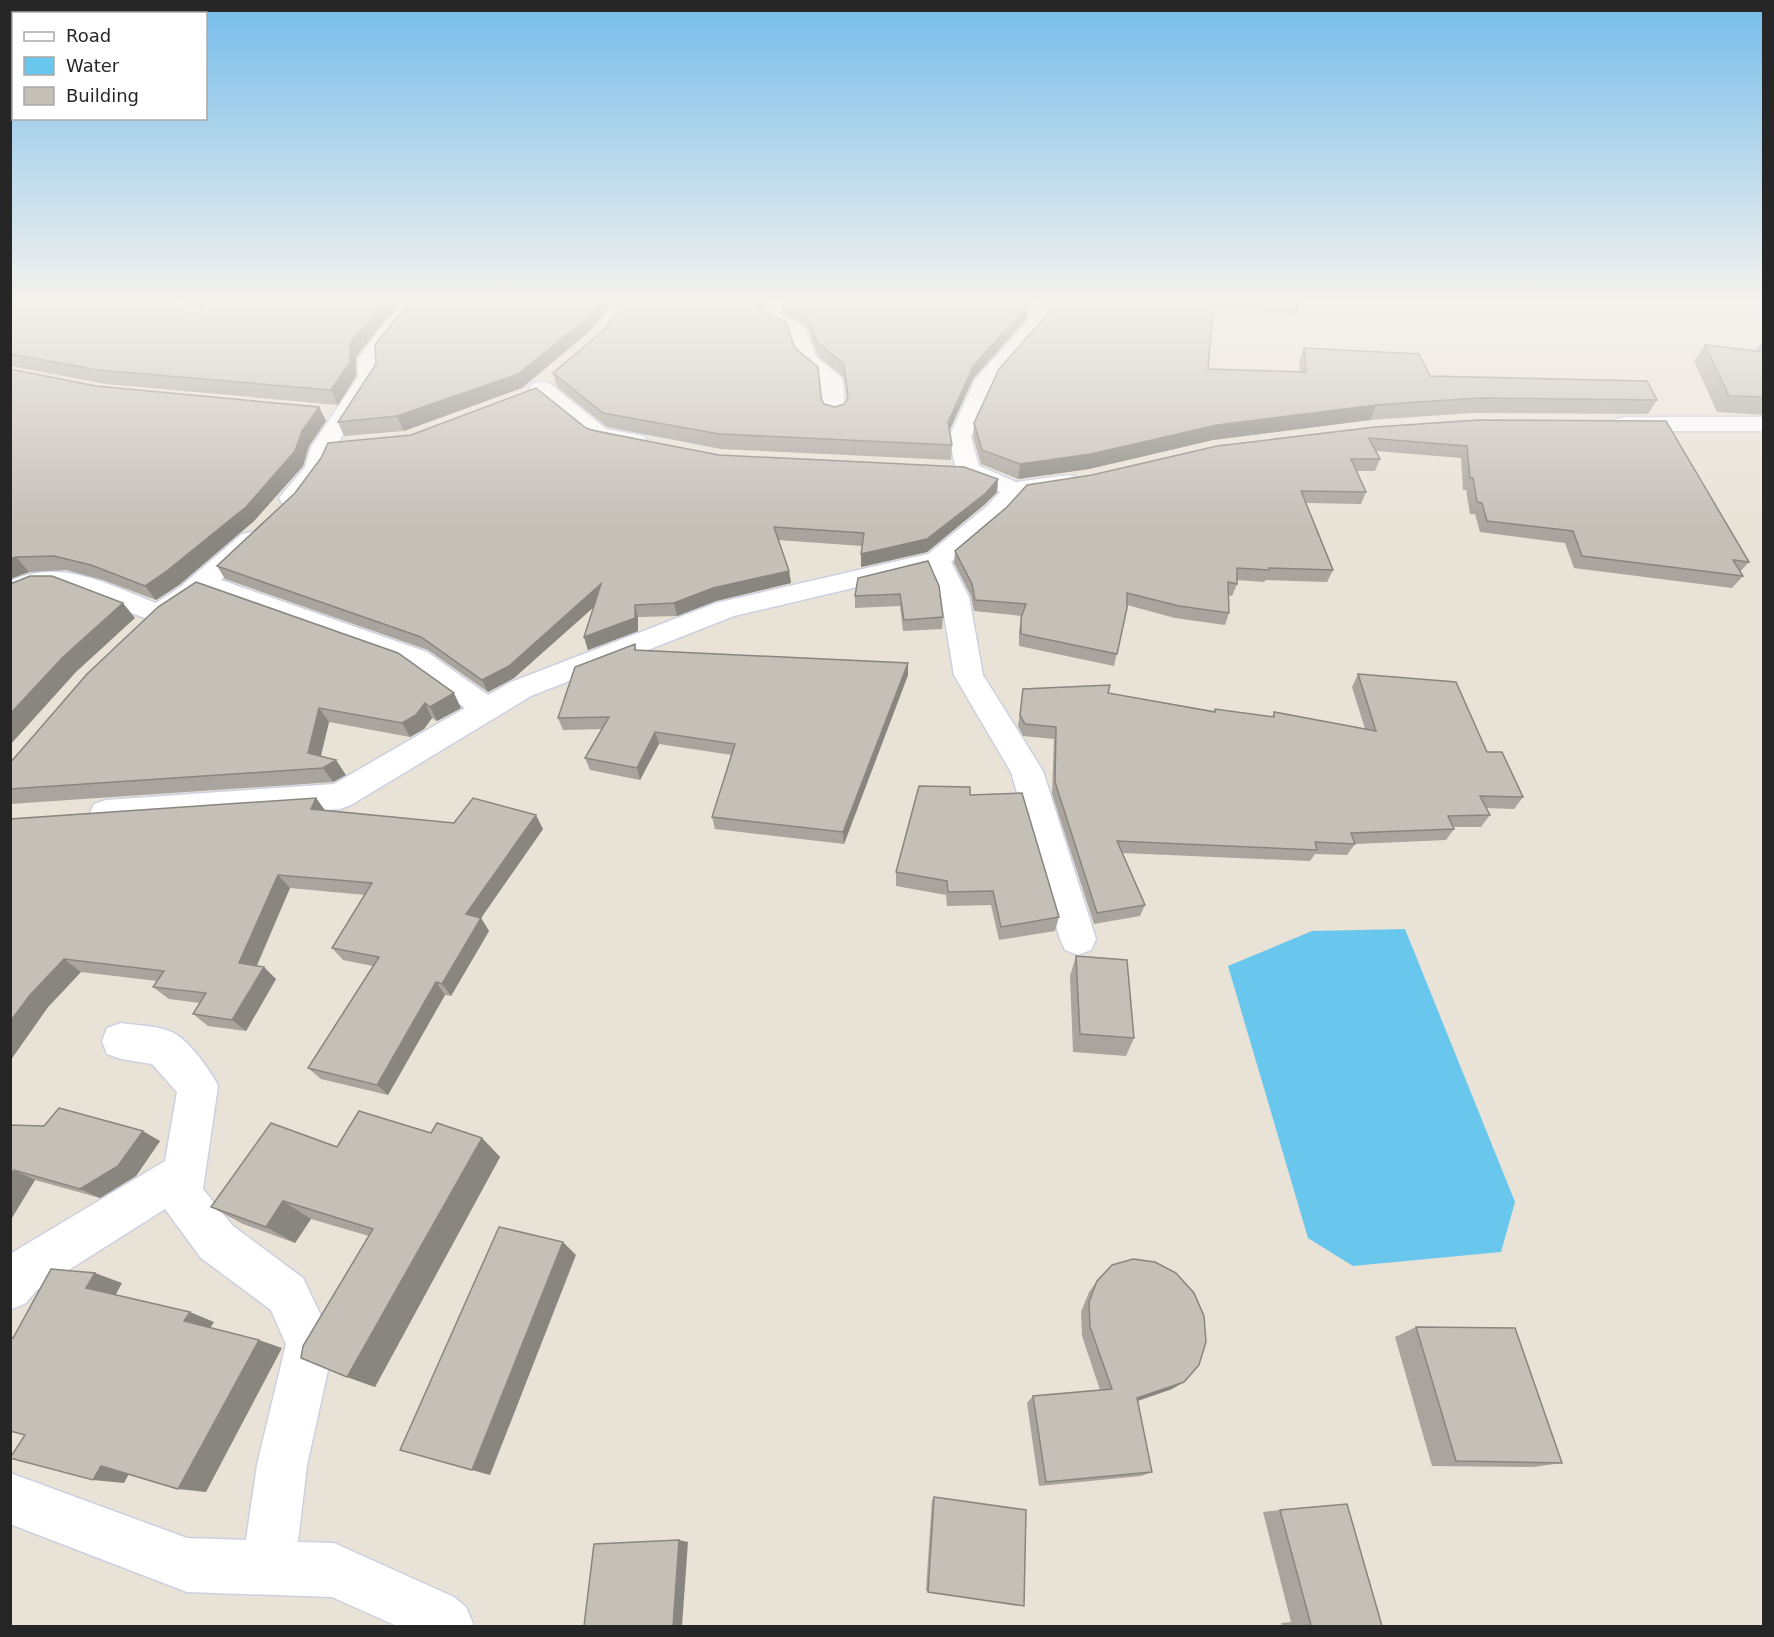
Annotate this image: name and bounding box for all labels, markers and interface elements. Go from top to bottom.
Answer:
legend [12,12,207,120]
text: Road [66,25,111,46]
text: Water [66,55,120,76]
text: Building [66,85,139,106]

